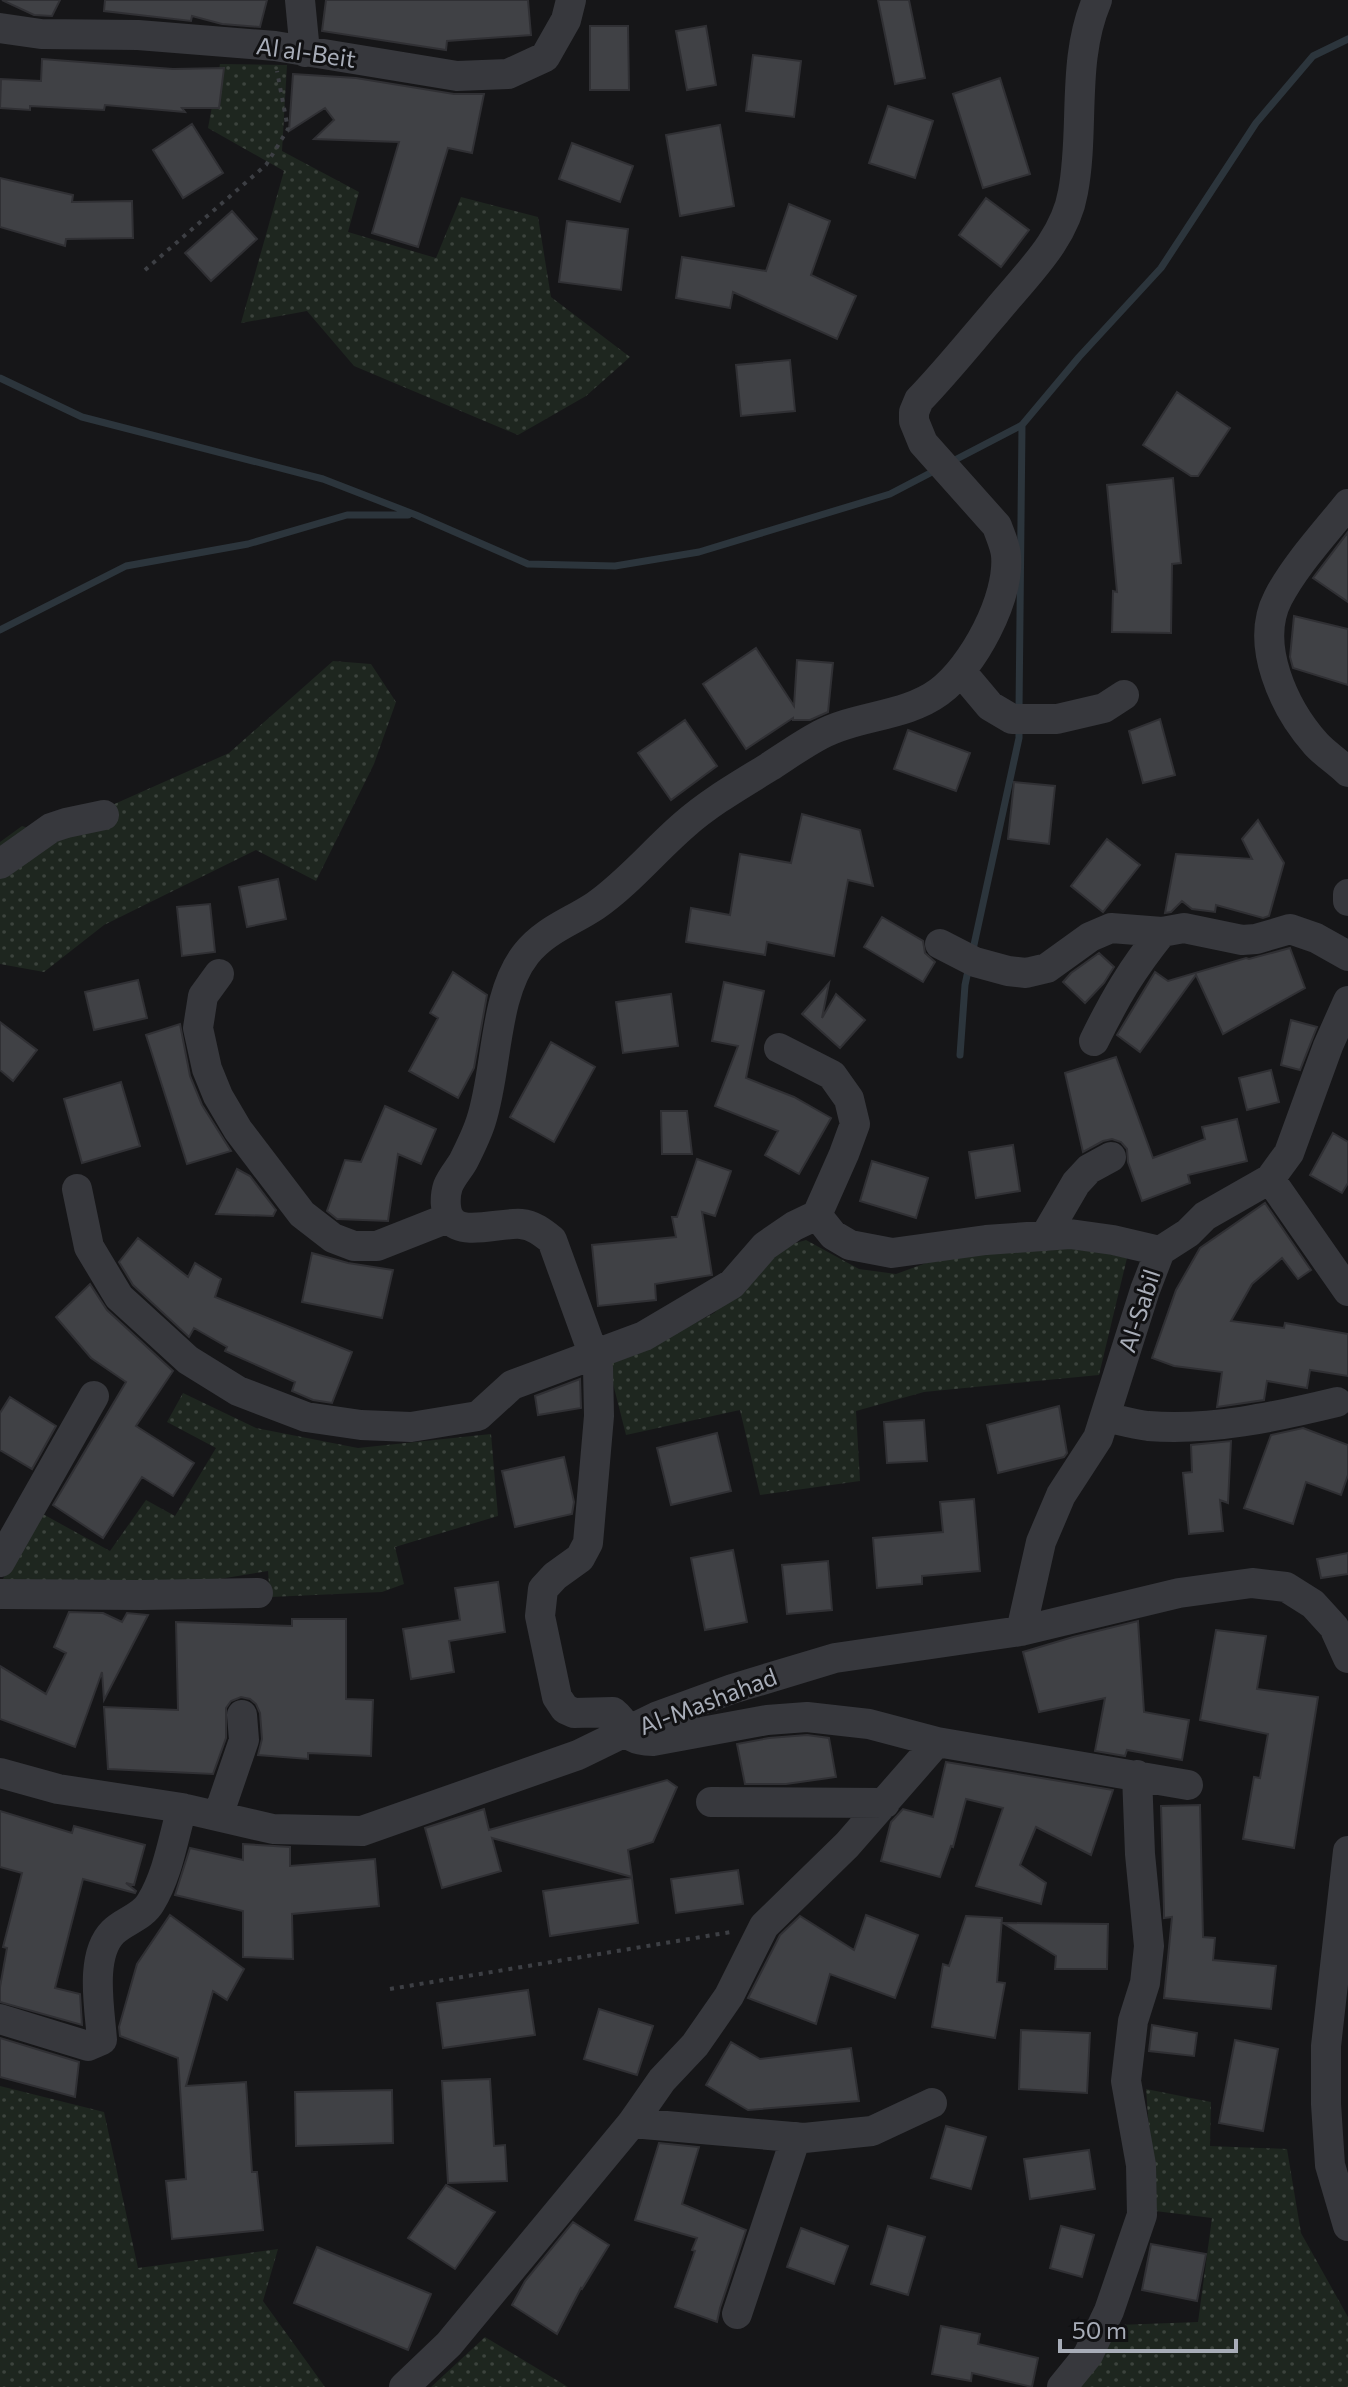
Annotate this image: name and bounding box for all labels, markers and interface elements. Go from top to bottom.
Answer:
street label: Al al-Beit [255,30,358,73]
street label: Al-Sabil [1112,1265,1166,1356]
street label: Al-Mashahad [634,1661,781,1740]
scale bar [1060,2303,1236,2353]
text: 50 m [1072,2315,1127,2344]

